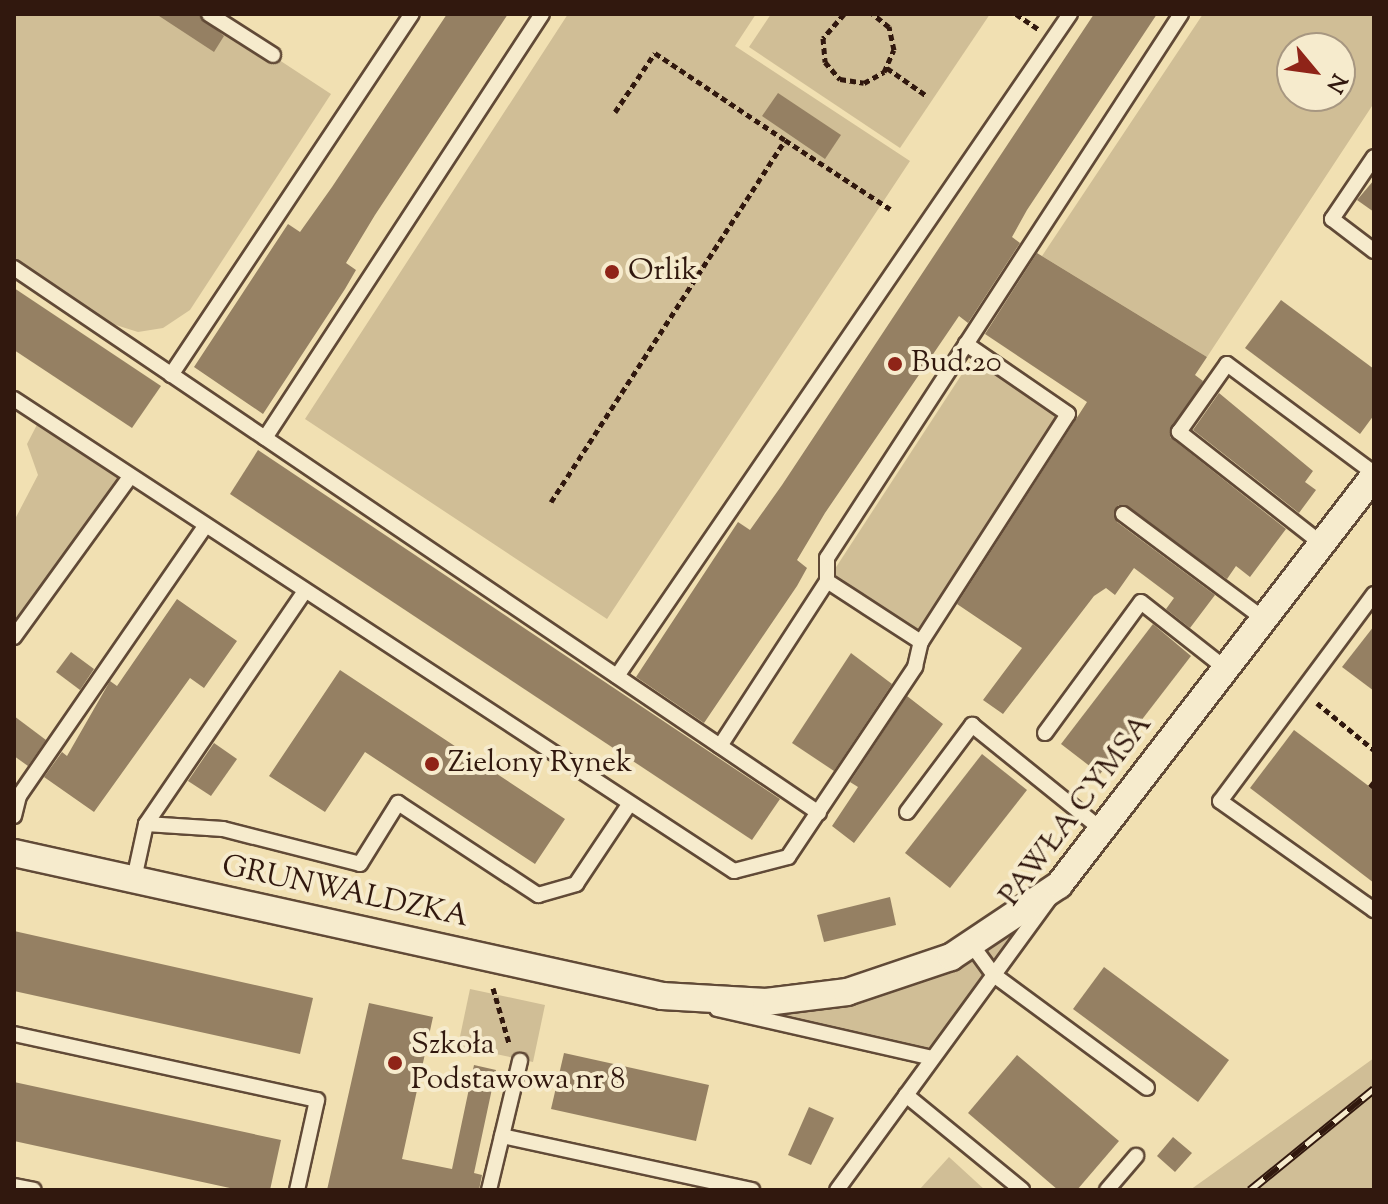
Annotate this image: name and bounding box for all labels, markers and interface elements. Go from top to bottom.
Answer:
north arrow [1276,32,1356,112]
text: N [1317,67,1353,98]
place label: Orlik [628,254,698,290]
marker: Orlik [603,263,621,281]
place label: Bud.20 [911,346,1002,382]
marker: Bud.20 [886,355,904,373]
street label: PAWŁA CYMSA [993,708,1161,914]
place label: Zielony Rynek [448,746,632,782]
marker: Zielony Rynek [423,755,441,773]
street label: GRUNWALDZKA [219,849,471,937]
place label: Szkoła Podstawowa nr 8 [411,1028,625,1098]
marker: Szkoła Podstawowa nr 8 [386,1054,404,1072]

